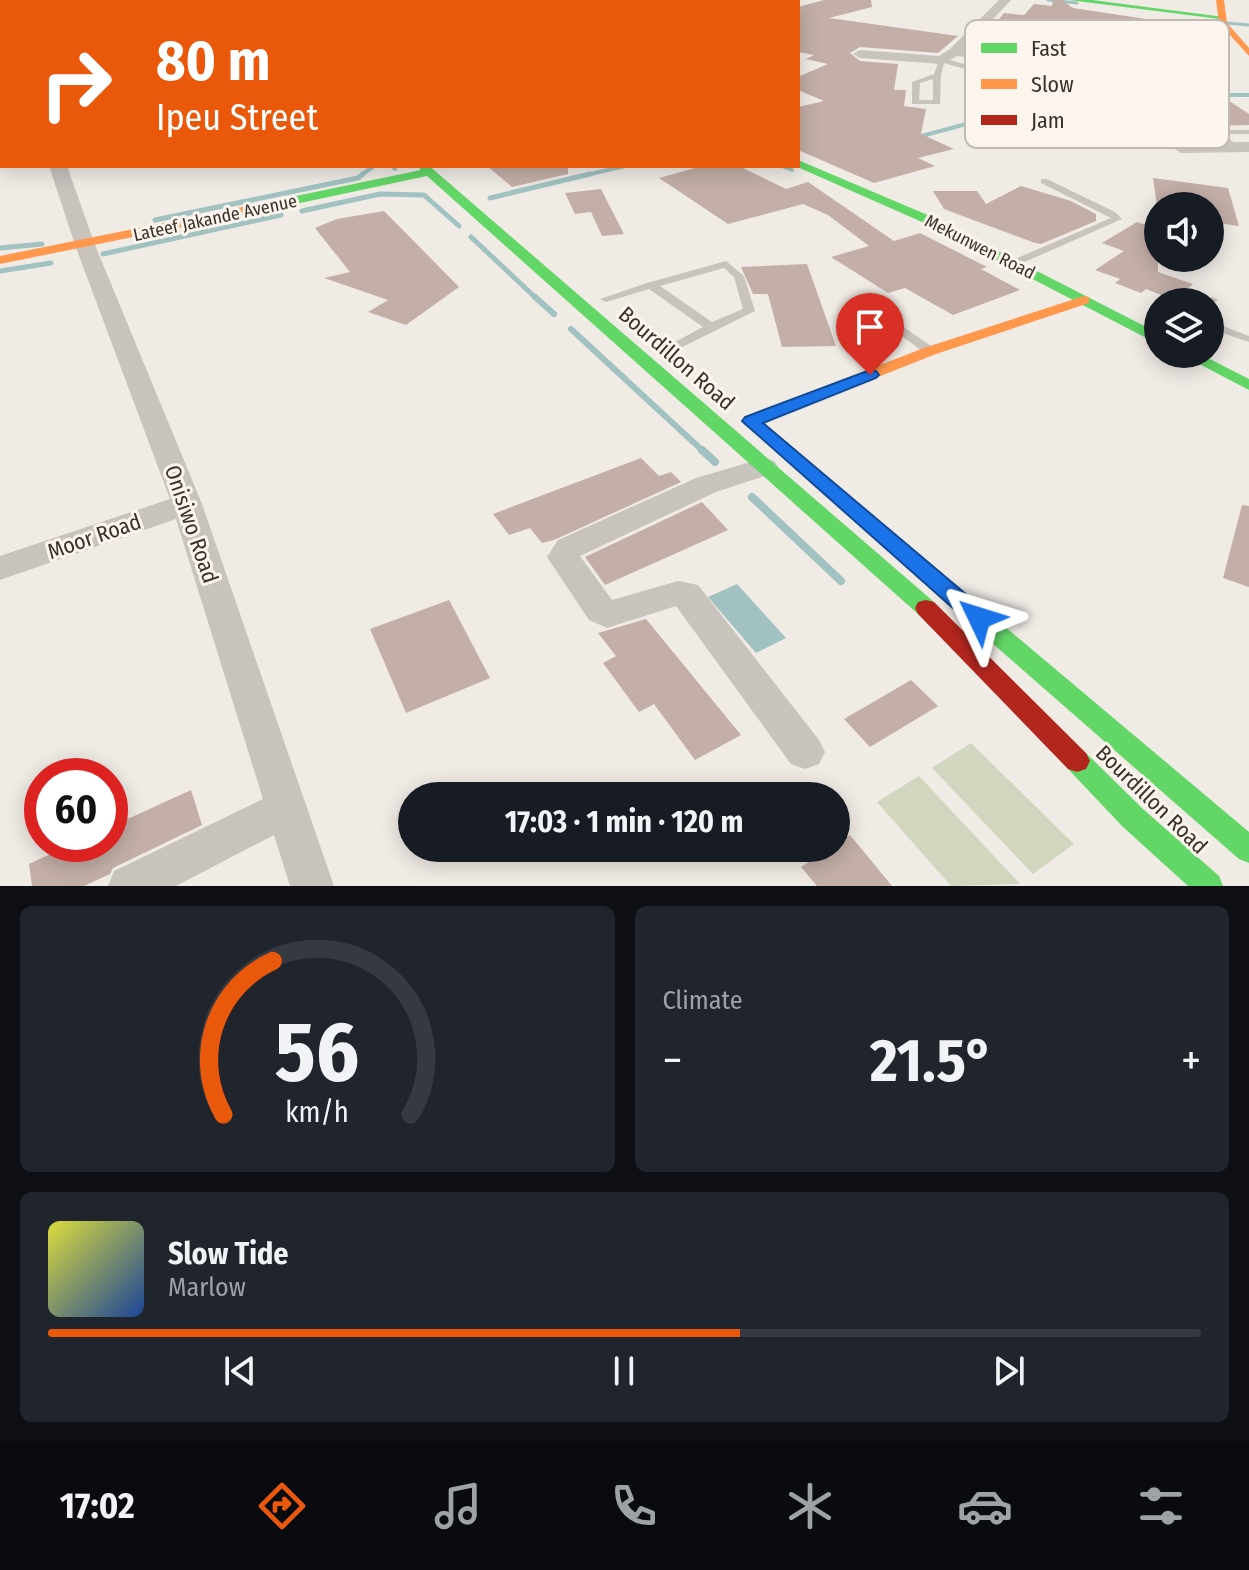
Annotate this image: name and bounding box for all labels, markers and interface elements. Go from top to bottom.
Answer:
legend [965,20,1229,148]
text: 80 m [156,28,271,95]
icon: right [24,32,128,136]
text: Fast [1031,35,1067,62]
text: Slow [1031,71,1074,98]
text: Ipeu Street [156,96,318,140]
text: Jam [1031,107,1065,134]
street label: Lateef Jakande Avenue [131,190,299,246]
map controls [1144,192,1224,368]
button: sound [1144,192,1224,272]
street label: Mekunwen Road [921,210,1039,284]
button: layers [1144,288,1224,368]
pin [836,293,904,375]
street label: Bourdillon Road [613,301,740,416]
icon: arrive [848,305,892,349]
street label: Onisiwo Road [159,462,224,587]
street label: Moor Road [44,508,145,565]
position arrow [937,576,1021,660]
street label: Bourdillon Road [1090,739,1213,859]
speed limit sign: 60 [24,758,128,862]
text: 17:03 · 1 min · 120 m [505,804,743,840]
text: Climate [663,985,743,1016]
text: 56 [275,1003,359,1103]
text: 21.5° [870,1025,993,1097]
text: − [663,1034,682,1087]
text: + [1181,1034,1201,1087]
text: km/h [285,1095,349,1130]
text: Slow Tide [168,1236,289,1272]
text: Marlow [168,1272,246,1303]
icon: previous [218,1349,262,1393]
icon: pause [602,1349,646,1393]
icon: next [987,1349,1031,1393]
icon: directions [254,1478,310,1534]
icon: music [430,1478,486,1534]
icon: phone [606,1478,662,1534]
icon: climate [782,1478,838,1534]
icon: car [957,1478,1013,1534]
icon: filters [1133,1478,1189,1534]
text: 17:02 [60,1484,135,1528]

